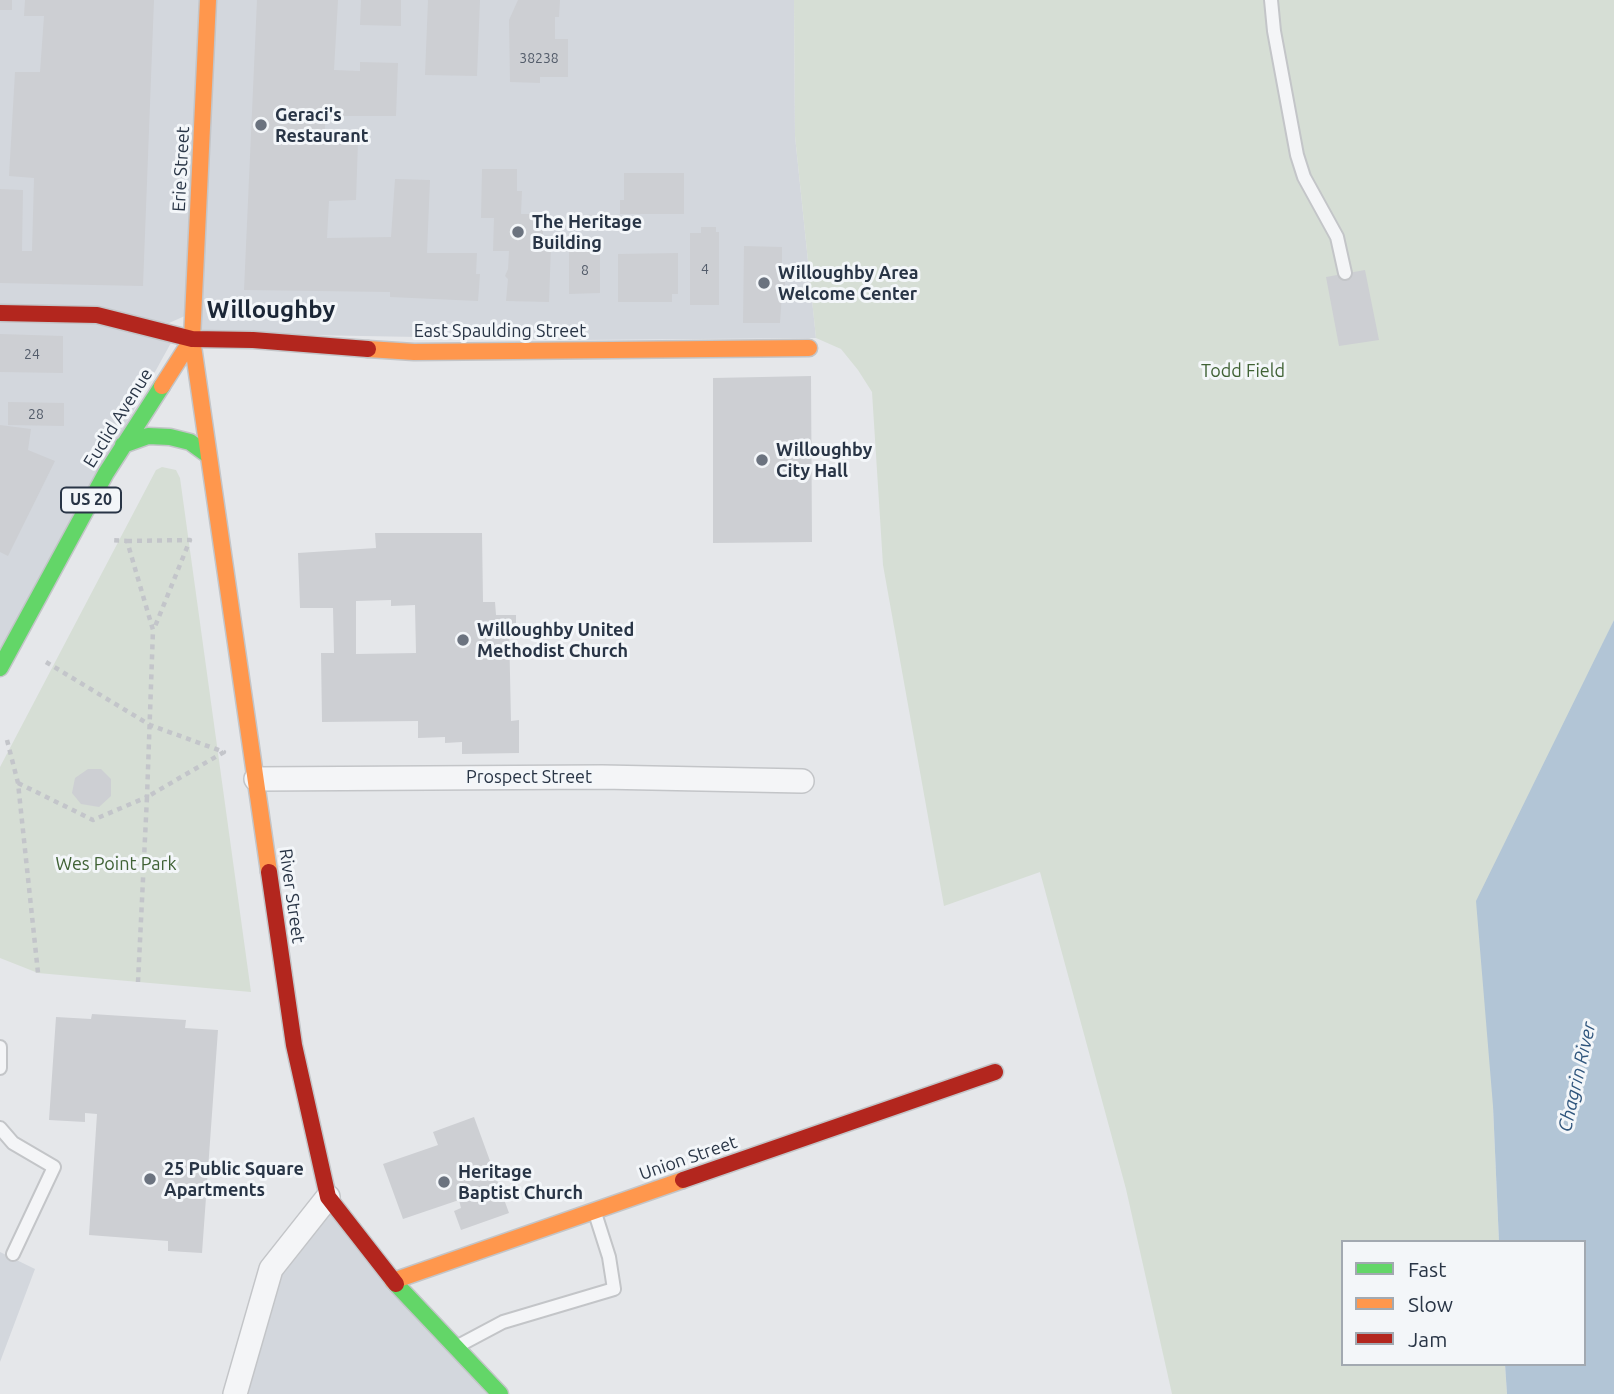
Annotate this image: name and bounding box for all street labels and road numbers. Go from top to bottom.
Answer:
street label: Erie Street [168,126,194,212]
street label: East Spaulding Street [414,320,586,342]
street label: Euclid Avenue [79,364,157,472]
road number: US 20 [61,488,121,512]
street label: Prospect Street [466,766,592,788]
street label: River Street [275,847,309,945]
street label: Union Street [636,1131,740,1185]

